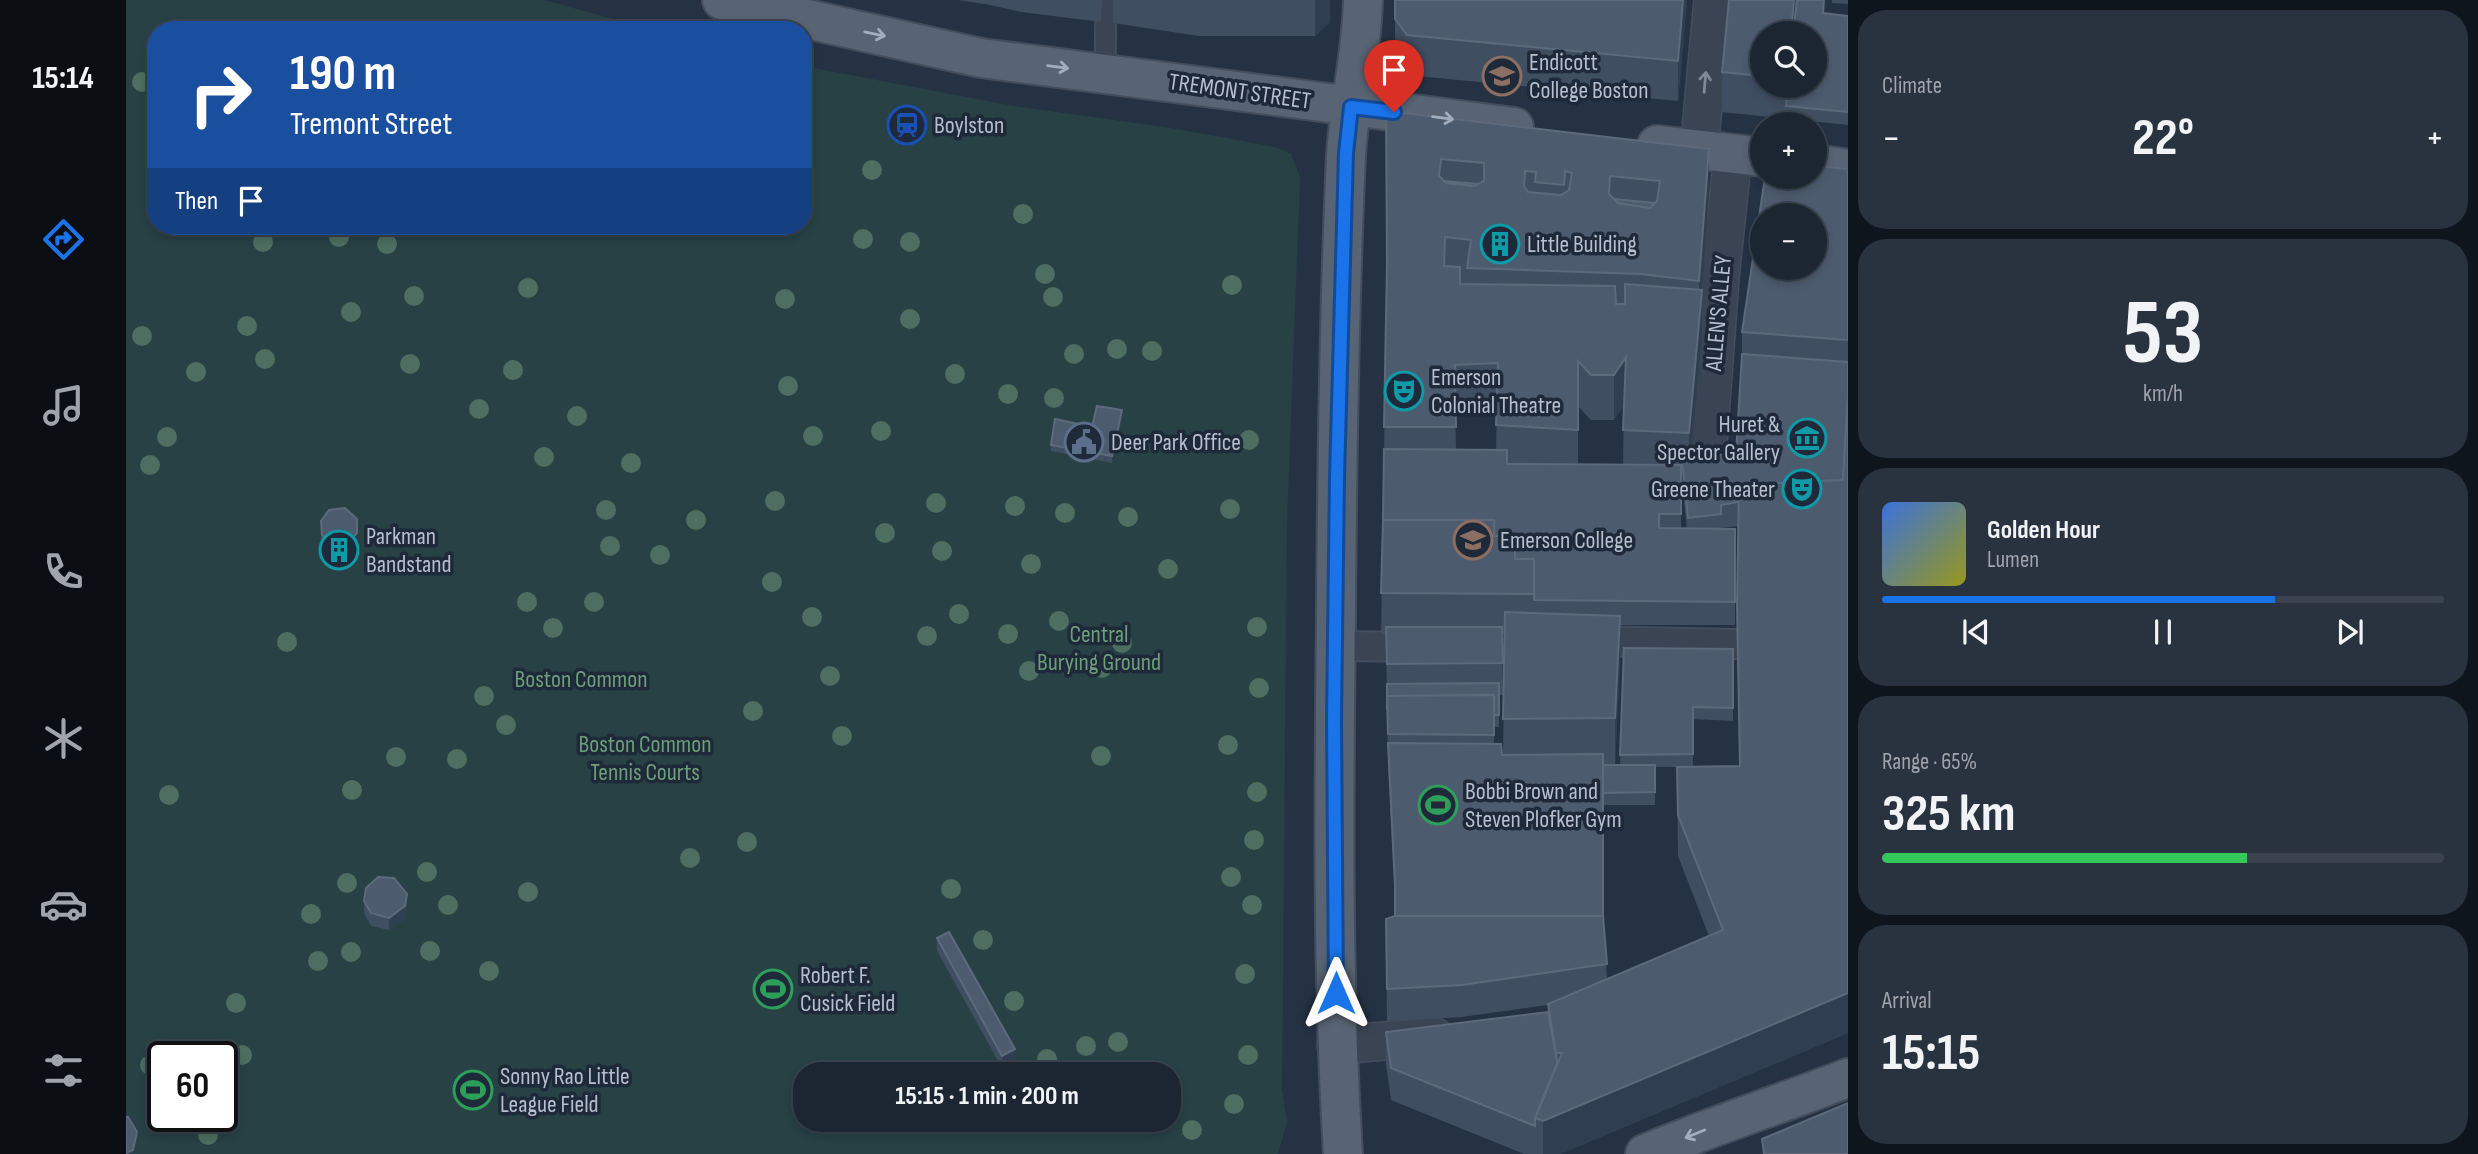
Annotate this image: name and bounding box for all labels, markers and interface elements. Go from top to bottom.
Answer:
map controls [1750,21,1827,280]
button: search [1750,21,1827,98]
one-way arrow [863,28,886,42]
pin [1364,40,1424,112]
text: 190 m [290,45,396,104]
place label: Endicott College Boston [1529,48,1649,105]
icon: right [175,49,266,140]
icon: arrive [1375,51,1413,89]
school or university icon: Endicott College Boston [1481,55,1523,97]
text: 15:14 [32,59,94,98]
one-way arrow [1046,60,1069,73]
street label: TREMONT STREET [1167,67,1313,116]
one-way arrow [1699,72,1712,94]
text: Climate [1882,72,1942,100]
station icon: Boylston [886,104,928,146]
text: Tremont Street [290,105,452,144]
text: 22° [2132,107,2194,170]
place label: Boylston [934,111,1004,140]
one-way arrow [1431,111,1454,124]
button: + [1750,112,1827,189]
text: − [1882,116,1901,161]
text: + [2425,116,2444,161]
icon: arrive [232,182,270,220]
text: Then [175,186,218,217]
button: − [1750,203,1827,280]
icon: directions [39,215,88,264]
building icon: Little Building [1479,223,1521,265]
place label: Little Building [1527,230,1637,259]
street label: ALLEN'S ALLEY [1699,254,1738,373]
text: 53 [2123,280,2203,389]
place label: Emerson Colonial Theatre [1431,363,1561,420]
theatre icon: Emerson Colonial Theatre [1383,370,1425,412]
text: km/h [2143,380,2183,408]
icon: music [39,381,88,430]
place label: Huret & Spector Gallery [1657,410,1780,467]
museum icon: Huret & Spector Gallery [1786,417,1828,459]
public building icon: Deer Park Office [1063,421,1105,463]
place label: Deer Park Office [1111,428,1241,457]
theatre icon: Greene Theater [1781,468,1823,510]
place label: Greene Theater [1651,475,1775,504]
text: Golden Hour [1987,515,2100,546]
school or university icon: Emerson College [1452,519,1494,561]
place label: Parkman Bandstand [366,522,452,579]
place label: Emerson College [1500,526,1633,555]
building icon: Parkman Bandstand [318,529,360,571]
text: Lumen [1987,546,2039,574]
icon: phone [39,547,88,596]
icon: previous [1957,613,1995,651]
icon: pause [2144,613,2182,651]
icon: next [2331,613,2369,651]
park label: Central Burying Ground [1037,620,1161,677]
park label: Boston Common [515,665,647,694]
icon: climate [39,714,88,763]
park label: Boston Common Tennis Courts [579,730,711,787]
text: Range · 65% [1882,748,1977,776]
place label: Bobbi Brown and Steven Plofker Gym [1465,777,1622,834]
text: 325 km [1882,783,2015,846]
sports icon: Bobbi Brown and Steven Plofker Gym [1417,784,1459,826]
icon: car [39,880,88,929]
position arrow [1299,956,1373,1030]
place label: Robert F. Cusick Field [800,961,895,1018]
sports icon: Robert F. Cusick Field [752,968,794,1010]
text: Arrival [1882,987,1931,1015]
text: 15:15 [1882,1022,1980,1085]
speed limit sign: 60 [147,1041,238,1132]
icon: filters [39,1046,88,1095]
place label: Sonny Rao Little League Field [500,1062,630,1119]
sports icon: Sonny Rao Little League Field [452,1069,494,1111]
text: 15:15 · 1 min · 200 m [895,1081,1079,1112]
one-way arrow [1684,1128,1706,1141]

